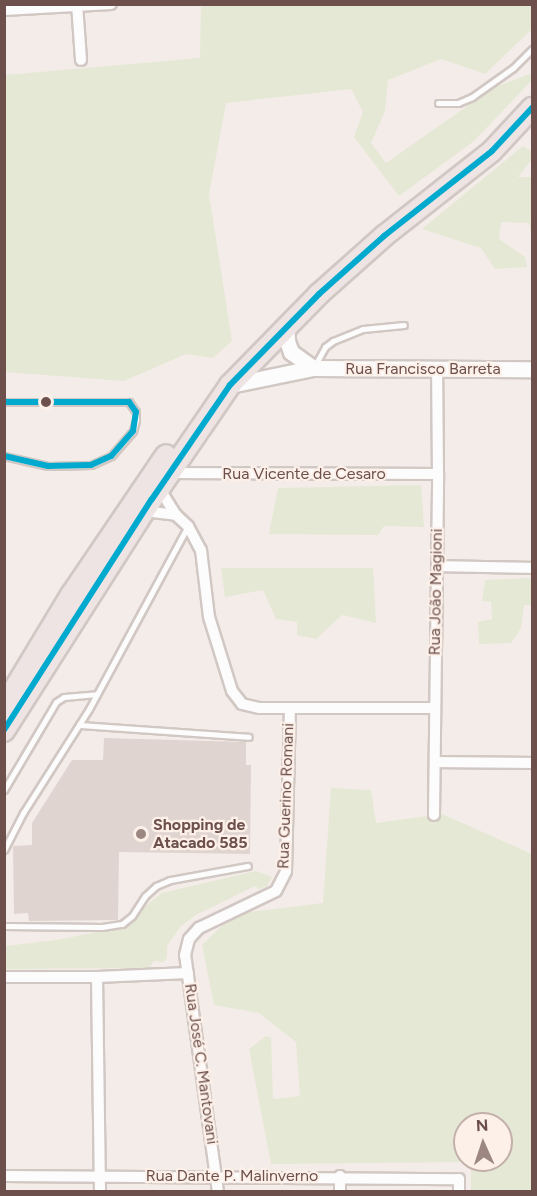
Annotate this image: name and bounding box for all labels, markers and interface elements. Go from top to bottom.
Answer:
street label: Rua Francisco Barreta [345,359,501,379]
unlabelled marker [40,396,52,408]
street label: Rua Vicente de Cesaro [222,464,386,484]
street label: Rua João Magioni [425,529,447,655]
street label: Rua Guerino Romani [274,723,298,869]
place label: Shopping de Atacado 585 [153,815,248,853]
marker: Shopping de Atacado 585 [134,827,148,841]
street label: Rua José C. Mantovani [180,982,222,1146]
north arrow [453,1112,513,1172]
text: N [475,1116,489,1135]
street label: Rua Dante P. Malinverno [146,1166,318,1186]

